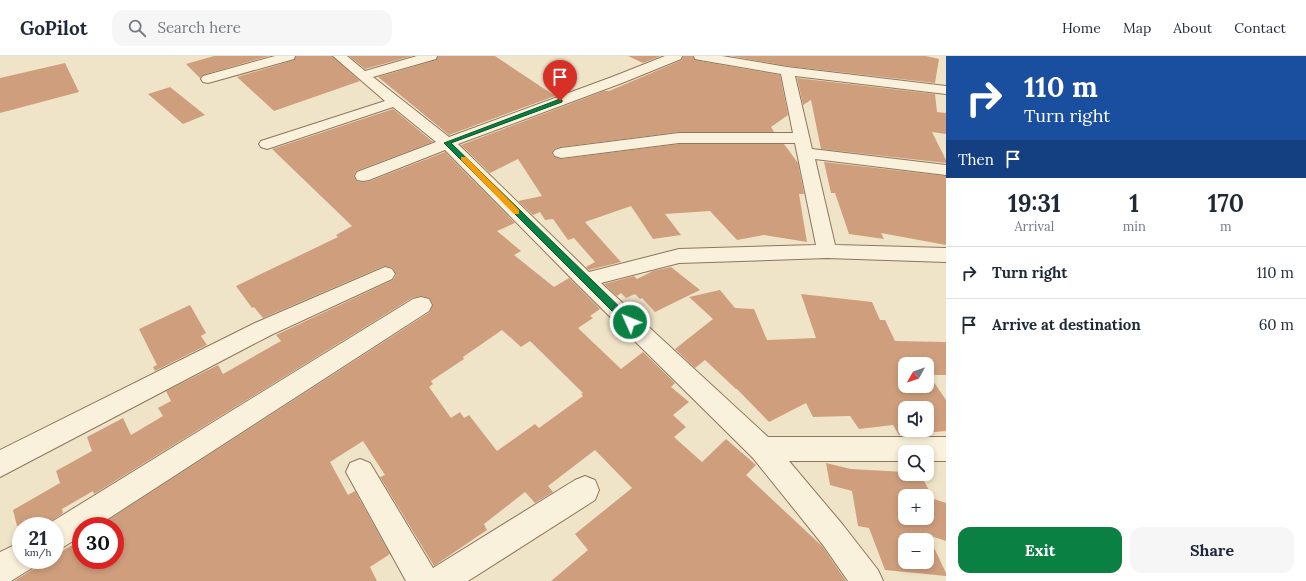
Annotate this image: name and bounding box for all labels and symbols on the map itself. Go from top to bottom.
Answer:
pin [543,60,577,101]
position arrow [609,301,651,343]
north arrow [898,357,934,393]
speed limit sign: 30 [72,517,124,569]

